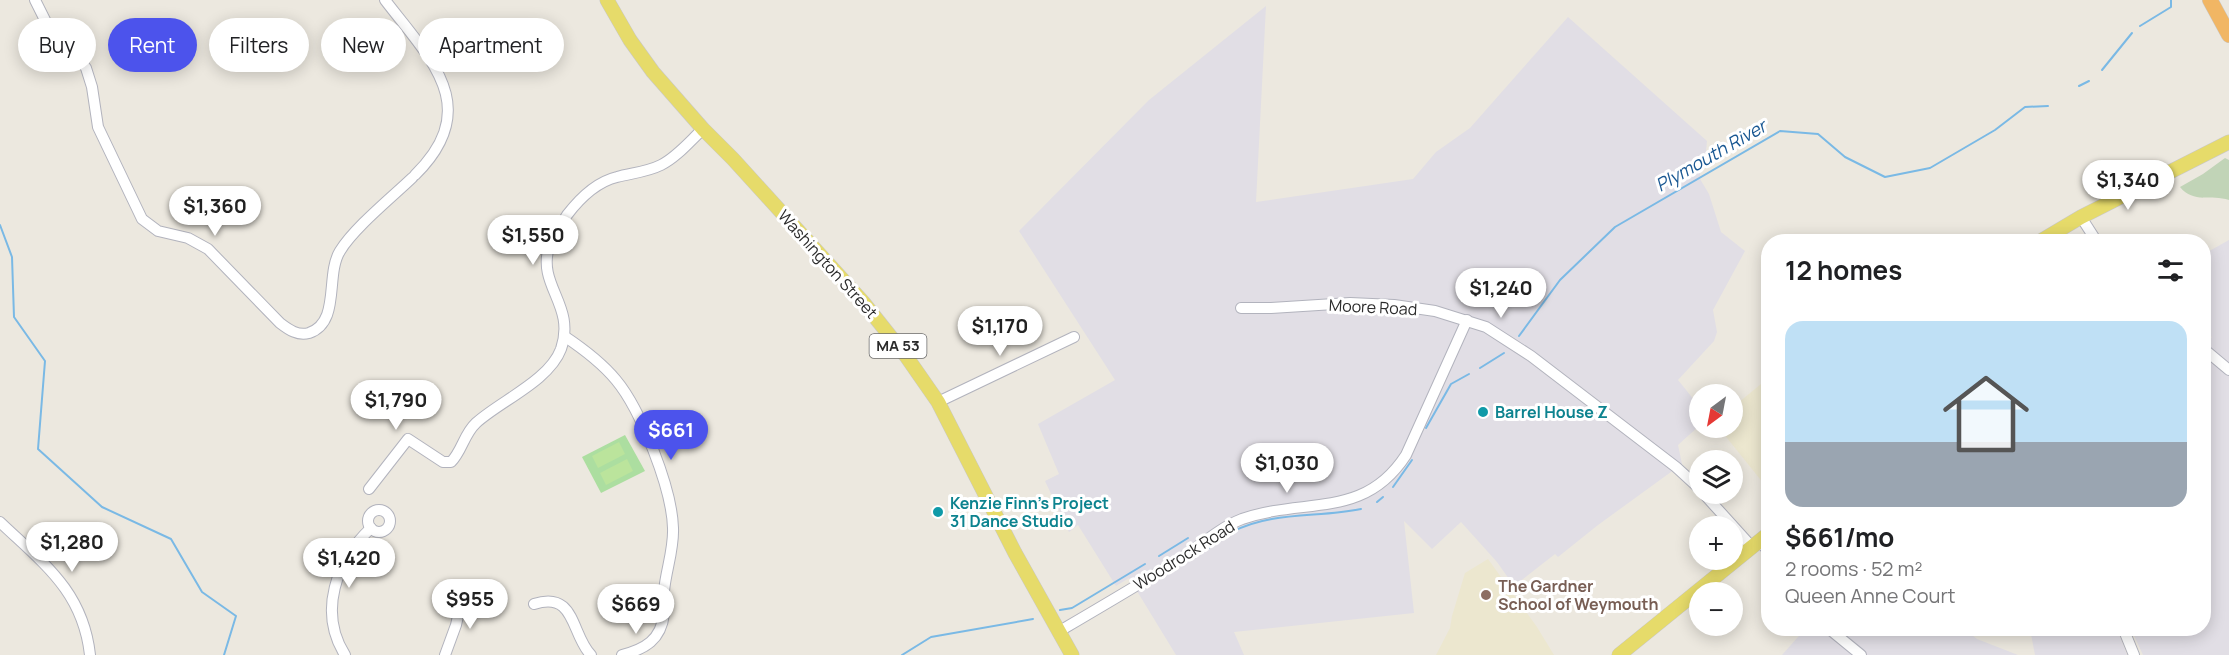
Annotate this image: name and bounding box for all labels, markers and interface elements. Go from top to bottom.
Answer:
chip: Buy [18,18,96,72]
chip: Rent [108,18,197,72]
chip: Filters [209,18,309,72]
chip: New [321,18,406,72]
chip: Apartment [418,18,564,72]
water label: Plymouth River [1651,112,1772,197]
pin: $1,340 [2079,160,2177,211]
text: $1,340 [2096,166,2160,193]
pin: $1,360 [166,186,264,237]
text: $1,360 [183,192,247,219]
street label: Washington Street [773,205,883,323]
pin: $1,550 [484,215,582,266]
text: $1,550 [501,221,565,248]
text: 12 homes [1785,252,1902,288]
icon: filters [2154,254,2187,287]
pin: $1,240 [1452,268,1550,319]
text: $1,240 [1469,274,1533,301]
street label: Moore Road [1328,294,1418,320]
pin: $1,170 [951,306,1049,357]
text: $1,170 [972,312,1028,339]
road number: MA 53 [870,334,926,358]
icon: home [1932,360,2040,468]
pin: $1,790 [347,380,445,431]
north arrow [1689,384,1743,438]
map controls [1689,384,1743,636]
text: $1,790 [365,386,427,413]
place label: Barrel House Z [1495,401,1608,423]
marker: Barrel House Z [1476,405,1490,419]
pin: $661 [635,410,707,461]
text: $661 [648,416,694,443]
pin: $1,030 [1238,443,1336,494]
text: $1,030 [1255,449,1319,476]
button: layers [1689,450,1743,504]
place label: Kenzie Finn's Project 31 Dance Studio [950,492,1109,532]
marker: Kenzie Finn's Project 31 Dance Studio [931,505,945,519]
street label: Woodrock Road [1129,515,1239,595]
button: + [1689,516,1743,570]
text: $661/mo [1785,519,1894,555]
pin: $1,280 [23,522,121,573]
text: $1,280 [40,528,104,555]
pin: $1,420 [300,538,398,589]
text: $1,420 [317,544,381,571]
text: 2 rooms · 52 m² [1785,555,1922,582]
place label: The Gardner School of Weymouth [1498,575,1659,615]
pin: $955 [434,579,506,630]
button: − [1689,582,1743,636]
text: Queen Anne Court [1785,582,1956,609]
pin: $669 [600,584,672,635]
text: $955 [446,585,494,612]
marker: The Gardner School of Weymouth [1479,588,1493,602]
text: $669 [611,590,661,617]

